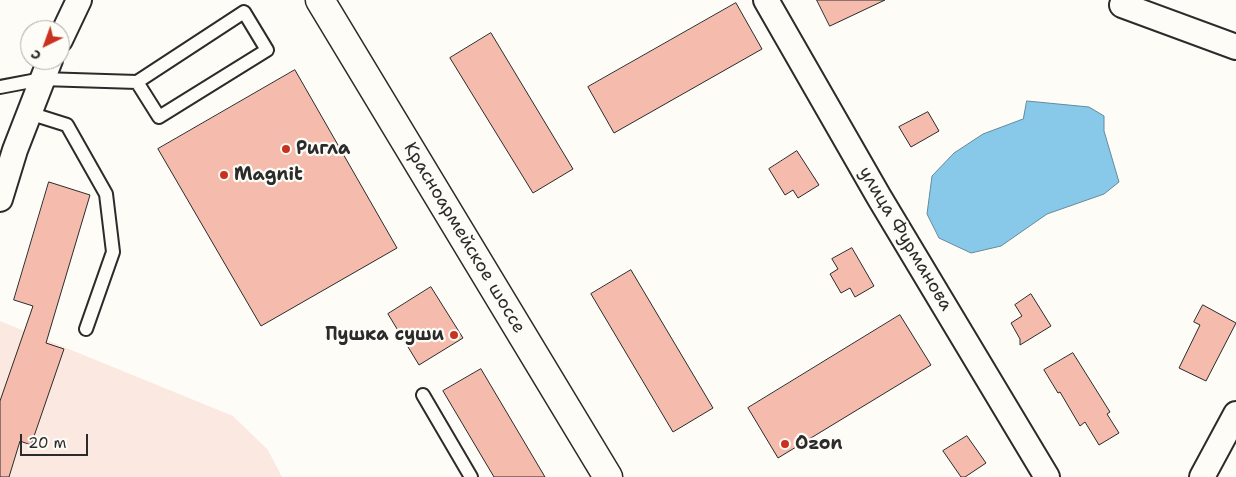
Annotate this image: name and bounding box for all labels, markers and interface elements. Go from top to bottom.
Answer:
north arrow [20,20,70,70]
text: С [26,46,45,65]
place label: Ригла [296,138,350,160]
street label: Красноармейское шоссе [398,139,530,337]
marker: Ригла [280,143,292,155]
street label: улица Фурманова [853,163,957,315]
place label: Magnit [234,164,303,186]
marker: Magnit [218,169,230,181]
place label: Пушка суши [325,324,444,346]
marker: Пушка суши [448,329,460,341]
scale bar [22,424,90,456]
text: 20 m [28,433,67,453]
place label: Ozon [795,433,842,455]
marker: Ozon [779,438,791,450]

